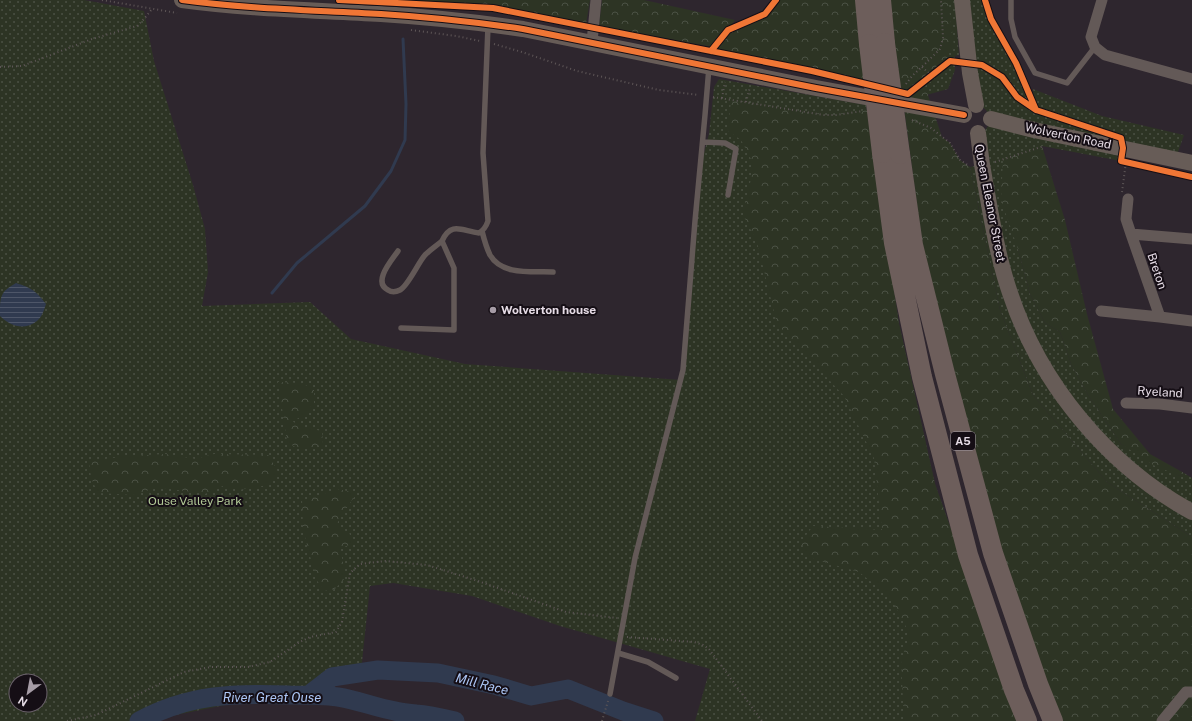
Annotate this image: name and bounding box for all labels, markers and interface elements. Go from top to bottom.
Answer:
street label: Wolverton Road [1024,120,1112,152]
street label: Queen Eleanor Street [972,143,1008,263]
street label: Breton [1144,251,1170,291]
place label: Wolverton house [501,303,596,317]
marker: Wolverton house [488,305,498,315]
street label: Ryeland [1137,383,1183,401]
road number: A5 [951,432,975,450]
park label: Ouse Valley Park [148,494,242,508]
water label: Mill Race [454,670,510,698]
north arrow [8,673,48,713]
water label: River Great Ouse [223,690,321,705]
text: N [16,694,30,709]

